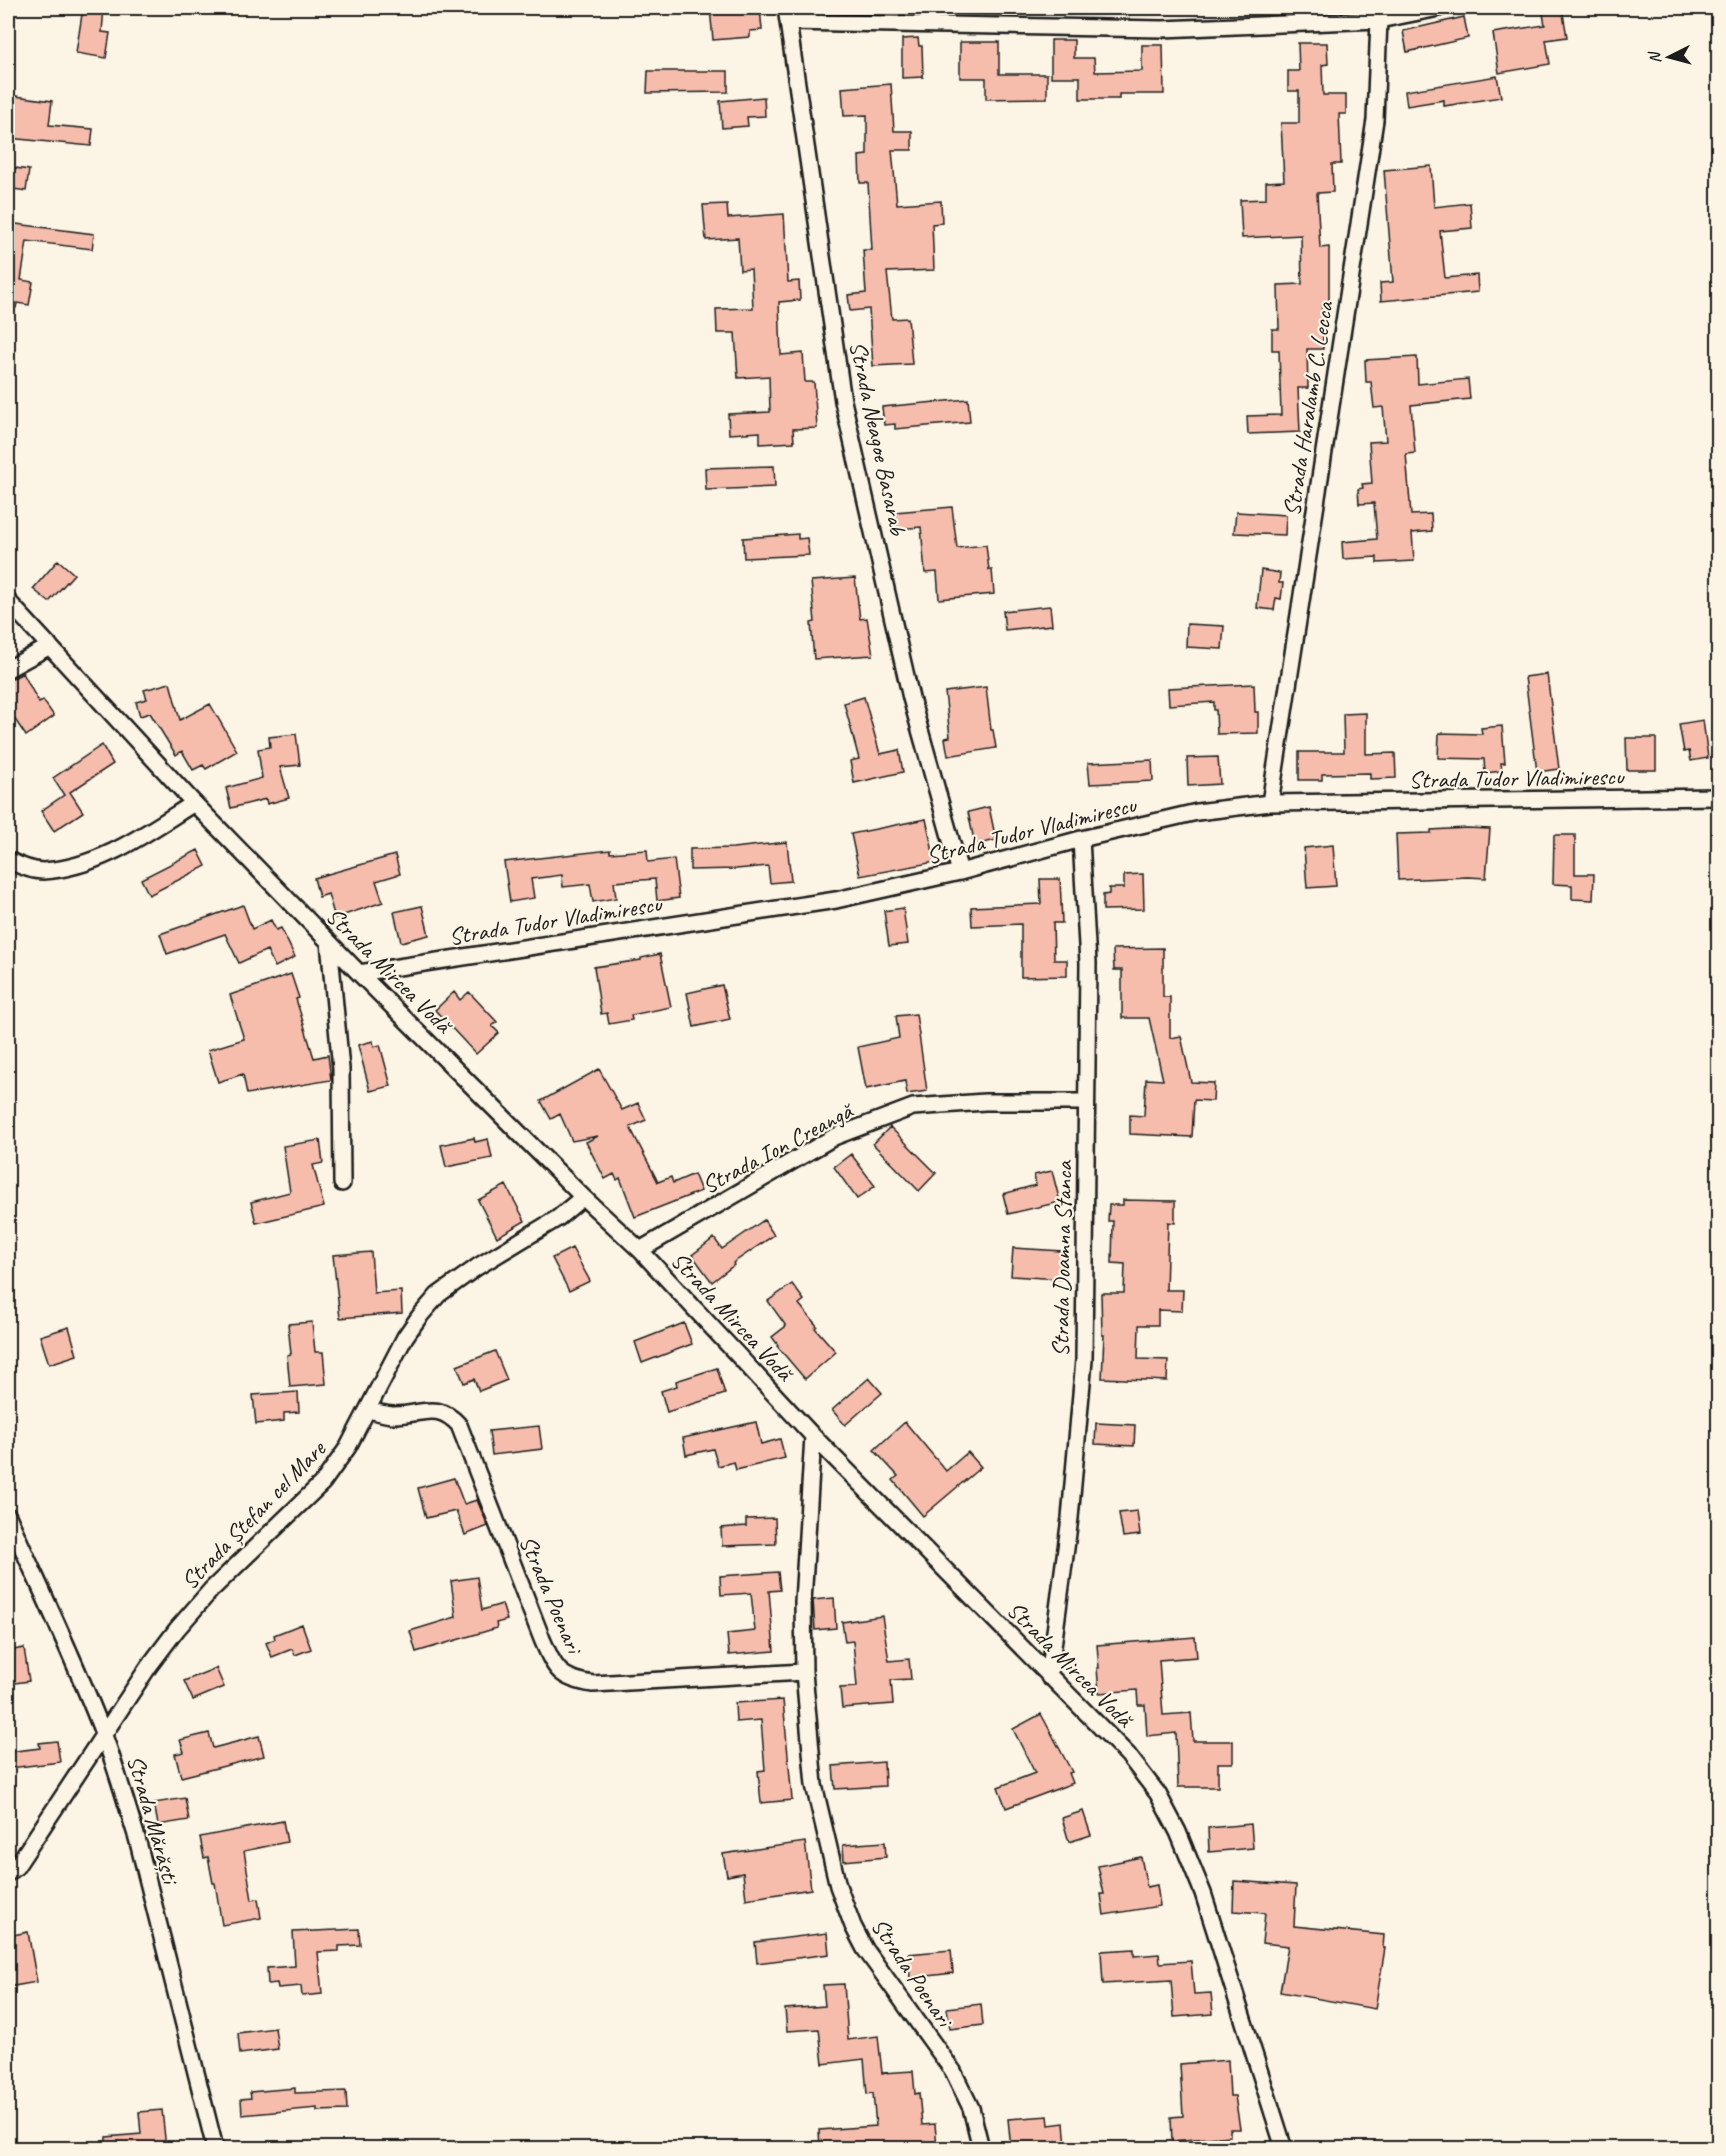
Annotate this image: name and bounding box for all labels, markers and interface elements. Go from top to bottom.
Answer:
north arrow [1639,27,1699,87]
text: N [1644,49,1666,64]
street label: Strada Haralamb C. Lecca [1276,298,1340,518]
street label: Strada Neagoe Basarab [843,339,913,539]
street label: Strada Tudor Vladimirescu [1408,761,1626,795]
street label: Strada Tudor Vladimirescu [923,789,1141,871]
street label: Strada Tudor Vladimirescu [447,888,666,952]
street label: Strada Mircea Vodă [320,901,460,1041]
street label: Strada Ion Creangă [697,1095,860,1200]
street label: Strada Doamna Stanca [1045,1159,1079,1357]
street label: Strada Mircea Vodă [665,1245,801,1389]
street label: Strada Ștefan cel Mare [174,1433,333,1596]
street label: Strada Poenari [513,1531,590,1660]
street label: Strada Mircea Vodă [1001,1595,1141,1735]
street label: Strada Mărăști [120,1752,186,1889]
street label: Strada Poenari [865,1912,961,2035]

